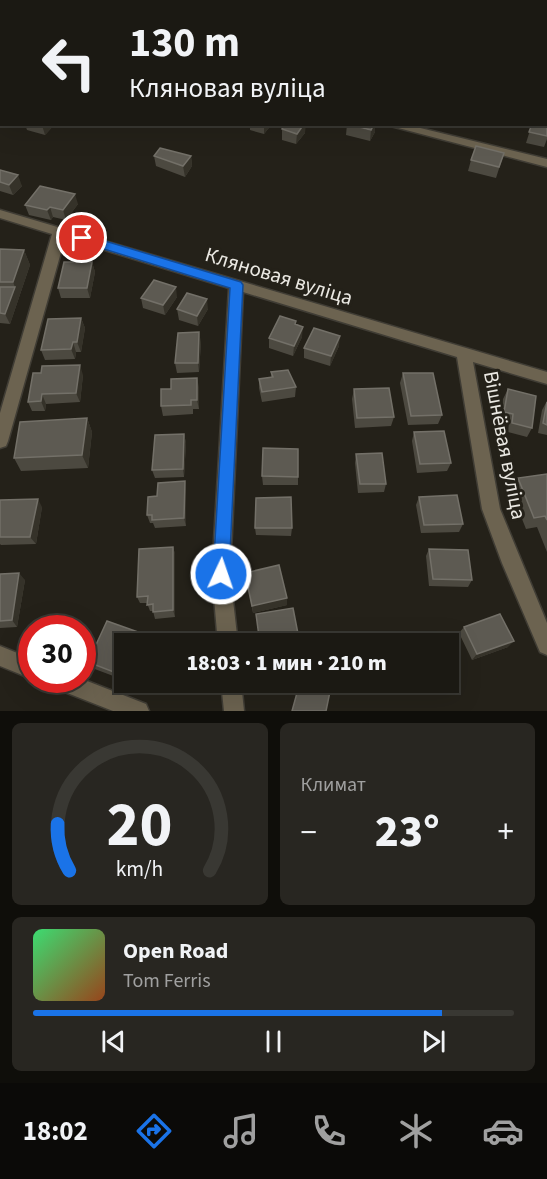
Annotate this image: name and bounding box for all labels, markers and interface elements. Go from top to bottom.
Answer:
text: 130 m [129,13,240,73]
icon: left [30,24,108,102]
text: Кляновая вуліца [129,69,326,108]
pin [56,212,107,263]
icon: arrive [65,221,98,254]
street label: Кляновая вуліца [201,239,357,313]
street label: Вішнёвая вуліца [476,368,534,522]
position arrow [189,542,253,606]
speed limit sign: 30 [18,615,96,693]
text: 18:03 · 1 мин · 210 m [186,647,387,679]
text: Климат [301,771,366,799]
text: 20 [107,781,173,870]
text: 23° [375,800,440,864]
text: − [301,809,317,856]
text: + [498,809,514,856]
text: km/h [116,854,164,885]
text: Open Road [123,935,228,967]
text: Tom Ferris [123,967,211,995]
icon: previous [97,1025,130,1058]
icon: pause [257,1025,290,1058]
icon: next [417,1025,450,1058]
icon: directions [133,1110,175,1152]
icon: music [220,1110,262,1152]
icon: phone [308,1110,350,1152]
icon: climate [395,1110,437,1152]
icon: car [482,1110,524,1152]
text: 18:02 [23,1112,88,1151]

